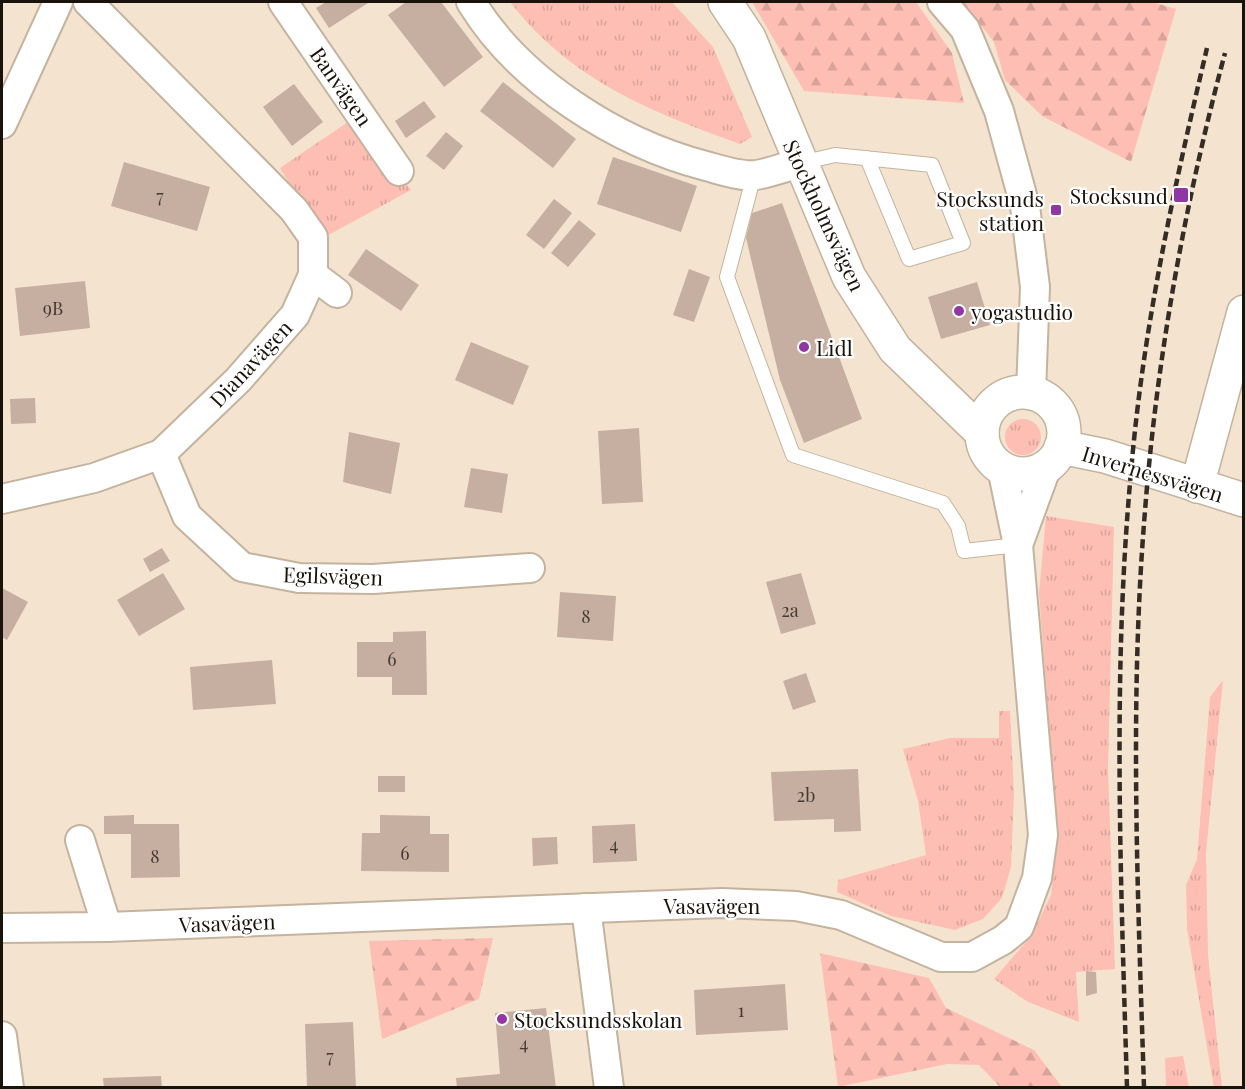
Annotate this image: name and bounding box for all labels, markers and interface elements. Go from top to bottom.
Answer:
street label: Banvägen [305,41,380,131]
street label: Stockholmsvägen [778,135,872,296]
place label: Stocksund [1070,181,1168,209]
house number: 7 [156,184,164,208]
place label: Stocksunds station [936,184,1044,236]
marker: Stocksund [1172,186,1190,204]
marker: Stocksunds station [1049,203,1063,217]
house number: 9B [43,296,63,320]
place label: yogastudio [970,297,1073,325]
marker: yogastudio [952,304,966,318]
street label: Dianavägen [202,313,298,413]
place label: Lidl [816,333,853,361]
marker: Lidl [797,340,811,354]
street label: Invernessvägen [1079,438,1227,508]
street label: Egilsvägen [283,559,384,591]
house number: 2a [781,598,799,622]
house number: 8 [581,604,591,628]
house number: 6 [387,647,397,671]
house number: 2b [797,783,815,807]
house number: 4 [610,832,619,856]
house number: 6 [400,841,410,865]
house number: 8 [150,844,160,868]
street label: Vasavägen [663,891,761,919]
street label: Vasavägen [177,906,276,938]
house number: 1 [738,998,745,1022]
place label: Stocksundsskolan [514,1005,683,1033]
marker: Stocksundsskolan [495,1012,509,1026]
house number: 4 [520,1031,529,1055]
house number: 7 [326,1044,334,1068]

